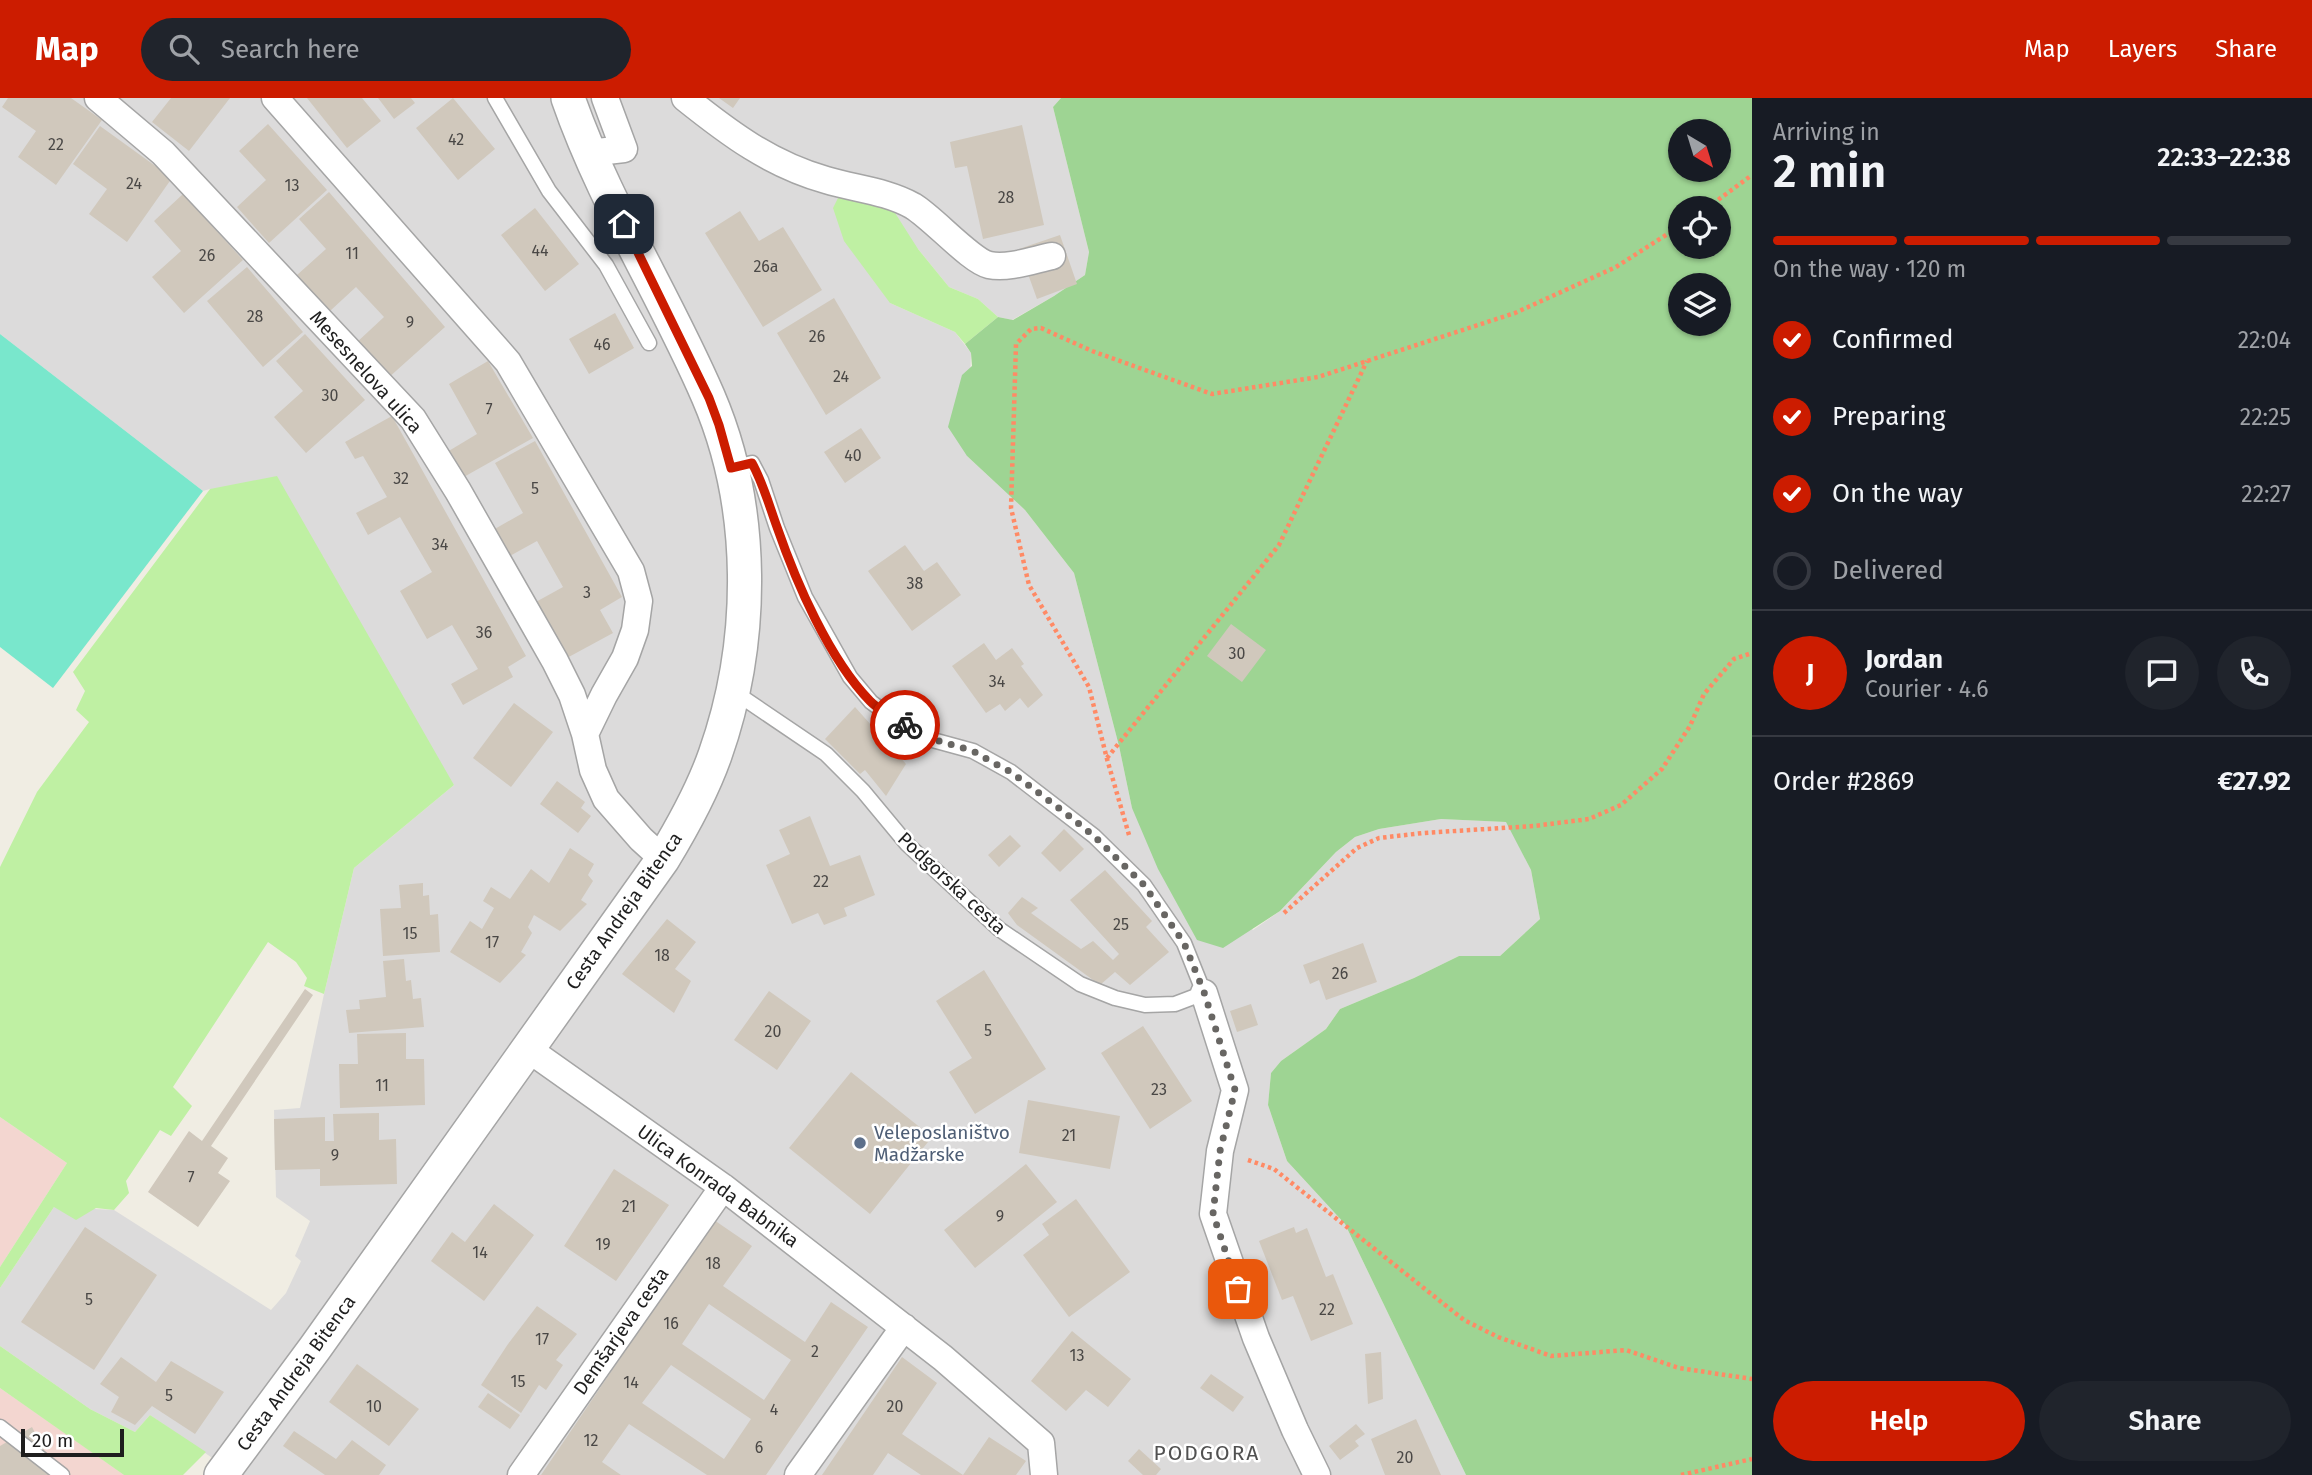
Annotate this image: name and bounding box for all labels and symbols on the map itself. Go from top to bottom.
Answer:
north arrow [1668,119,1731,182]
house number: 42 [448,130,464,149]
house number: 22 [48,135,64,154]
house number: 24 [126,174,142,193]
house number: 13 [285,176,299,195]
house number: 28 [998,188,1015,207]
pin [594,194,654,254]
house number: 44 [531,241,549,260]
house number: 11 [345,244,359,263]
house number: 26 [199,246,215,265]
house number: 26a [753,257,779,276]
street label: Mesesnelova ulica [305,306,427,438]
house number: 28 [247,307,264,326]
house number: 9 [406,313,414,332]
house number: 26 [809,327,825,346]
house number: 46 [593,335,611,354]
house number: 24 [833,367,849,386]
house number: 30 [322,386,339,405]
house number: 7 [485,400,493,419]
house number: 40 [844,446,862,465]
house number: 32 [393,469,409,488]
house number: 5 [531,479,539,498]
house number: 34 [432,535,449,554]
house number: 38 [907,574,924,593]
house number: 3 [583,583,591,602]
house number: 36 [476,623,492,642]
house number: 30 [1229,644,1246,663]
house number: 34 [989,672,1006,691]
courier [870,690,940,760]
street label: Podgorska cesta [893,827,1011,939]
street label: Cesta Andreja Bitenca [561,828,687,994]
house number: 22 [813,872,829,891]
house number: 25 [1113,915,1129,934]
house number: 15 [403,924,417,943]
house number: 17 [485,933,499,952]
house number: 18 [654,946,670,965]
house number: 26 [1332,964,1348,983]
house number: 5 [984,1021,992,1040]
house number: 20 [765,1022,781,1041]
house number: 11 [375,1076,389,1095]
house number: 23 [1151,1080,1167,1099]
street label: Ulica Konrada Babnika [633,1120,803,1252]
place label: Veleposlaništvo Madžarske [874,1121,1010,1166]
house number: 21 [1062,1126,1076,1145]
marker: Veleposlaništvo Madžarske [852,1135,868,1151]
house number: 9 [331,1146,339,1165]
house number: 7 [187,1168,195,1187]
house number: 21 [622,1197,636,1216]
house number: 9 [996,1207,1004,1226]
house number: 19 [595,1235,611,1254]
house number: 14 [472,1243,488,1262]
house number: 18 [705,1254,721,1273]
pin [1208,1259,1268,1319]
street label: Demšarjeva cesta [569,1263,673,1399]
house number: 5 [85,1290,93,1309]
street label: Cesta Andreja Bitenca [232,1291,360,1455]
house number: 22 [1319,1300,1335,1319]
house number: 16 [663,1314,679,1333]
house number: 17 [535,1330,549,1349]
house number: 2 [811,1342,819,1361]
house number: 13 [1070,1346,1084,1365]
house number: 15 [511,1372,525,1391]
house number: 14 [623,1373,639,1392]
house number: 5 [165,1386,173,1405]
house number: 10 [366,1397,382,1416]
house number: 20 [887,1397,903,1416]
house number: 4 [770,1400,779,1419]
scale bar [21,1426,124,1458]
house number: 12 [584,1431,598,1450]
house number: 6 [755,1438,763,1457]
district label: PODGORA [1154,1440,1260,1466]
house number: 20 [1397,1448,1413,1467]

